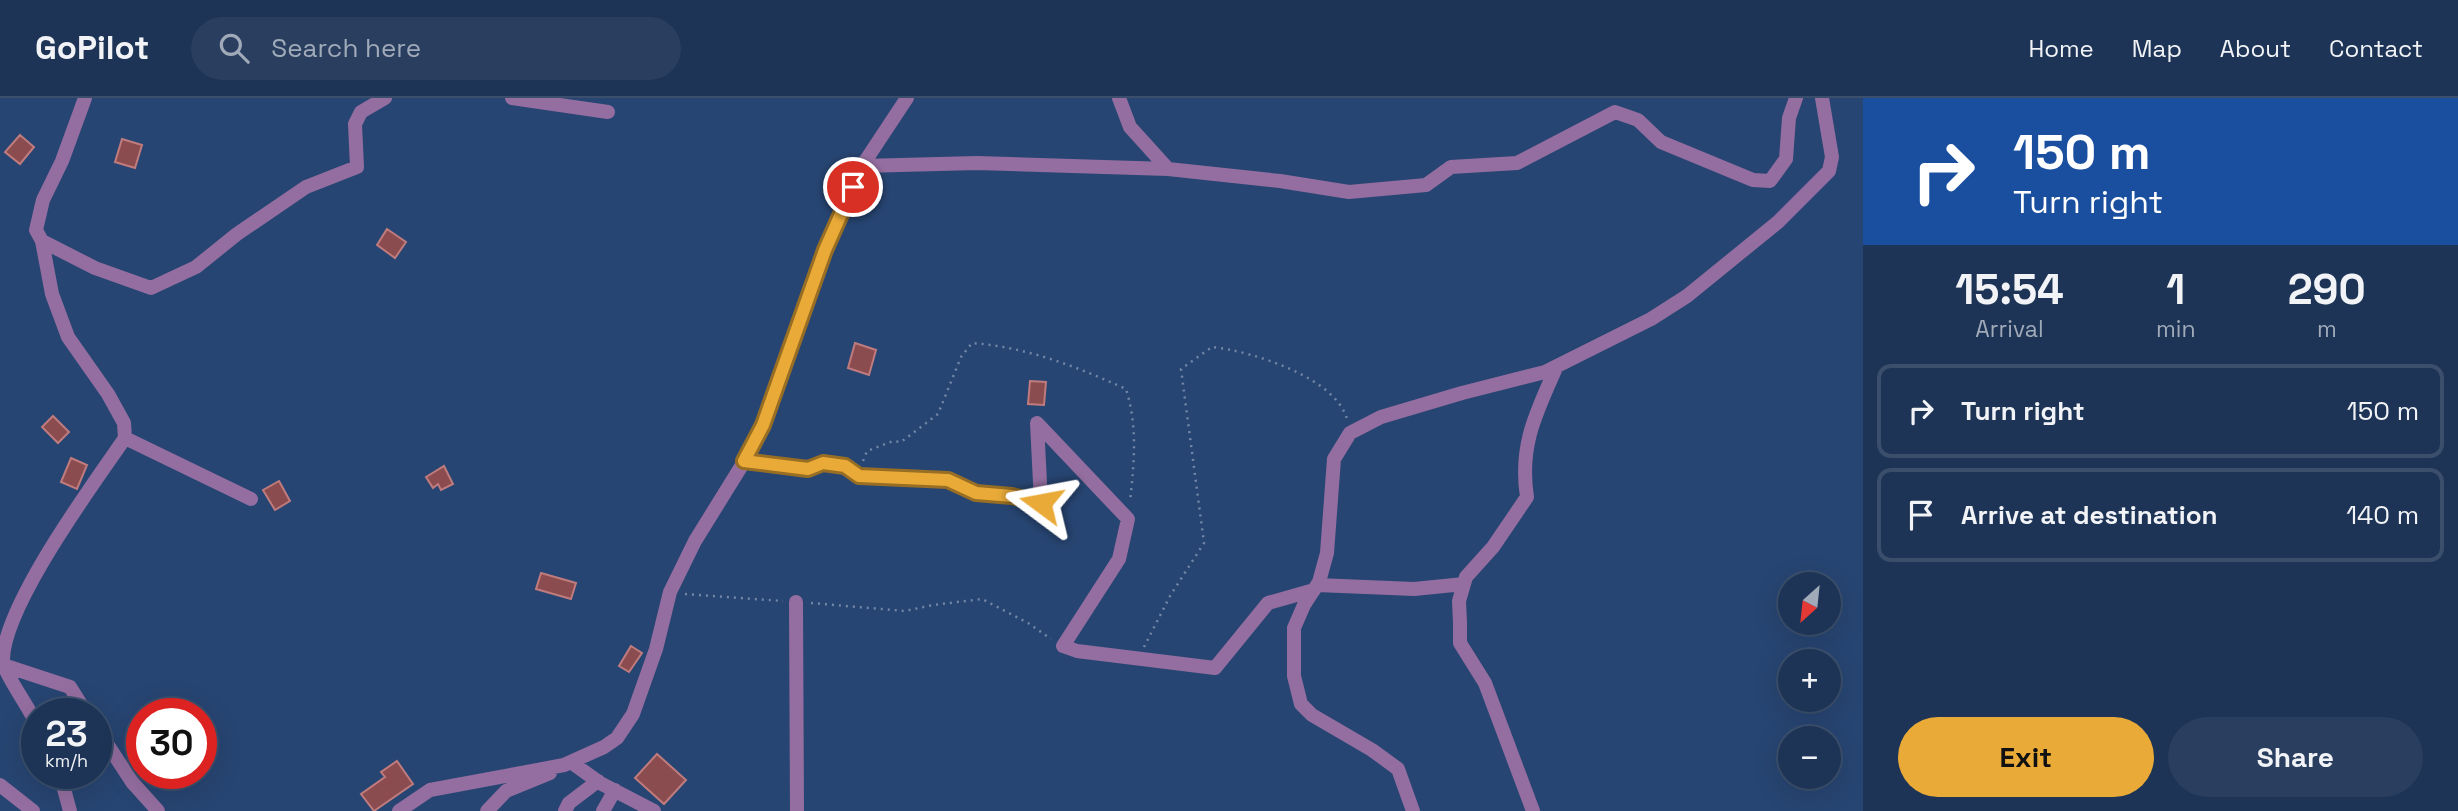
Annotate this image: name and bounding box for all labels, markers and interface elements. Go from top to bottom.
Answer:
search box [191,17,681,80]
text: GoPilot [35,27,149,69]
icon: search [215,29,253,67]
text: Search here [271,31,421,65]
text: Home [2028,33,2094,64]
text: Map [2132,33,2182,64]
text: About [2220,33,2291,64]
text: Contact [2329,33,2423,64]
text: 150 m [2013,121,2151,183]
icon: right [1898,126,1989,217]
pin [823,157,883,217]
icon: arrive [834,168,872,206]
text: Turn right [2013,182,2163,222]
text: 15:54 [1955,263,2064,316]
text: 1 [2166,263,2185,316]
text: 290 [2288,263,2366,316]
text: Arrival [1975,314,2044,344]
text: min [2156,314,2196,344]
text: m [2317,314,2337,344]
icon: right [1902,392,1940,430]
text: Turn right [1961,394,2085,428]
text: 150 m [2347,394,2419,428]
position arrow [1004,466,1078,540]
icon: arrive [1902,496,1940,534]
text: Arrive at destination [1961,498,2218,532]
text: 140 m [2346,498,2419,532]
north arrow [1778,572,1841,635]
map controls [1778,572,1841,789]
button: + [1778,649,1841,712]
speed limit sign: 30 [126,698,217,789]
text: 23 [45,712,88,756]
button: Exit [1898,717,2154,797]
button: Share [2168,717,2423,797]
button: − [1778,726,1841,789]
text: km/h [45,749,88,772]

